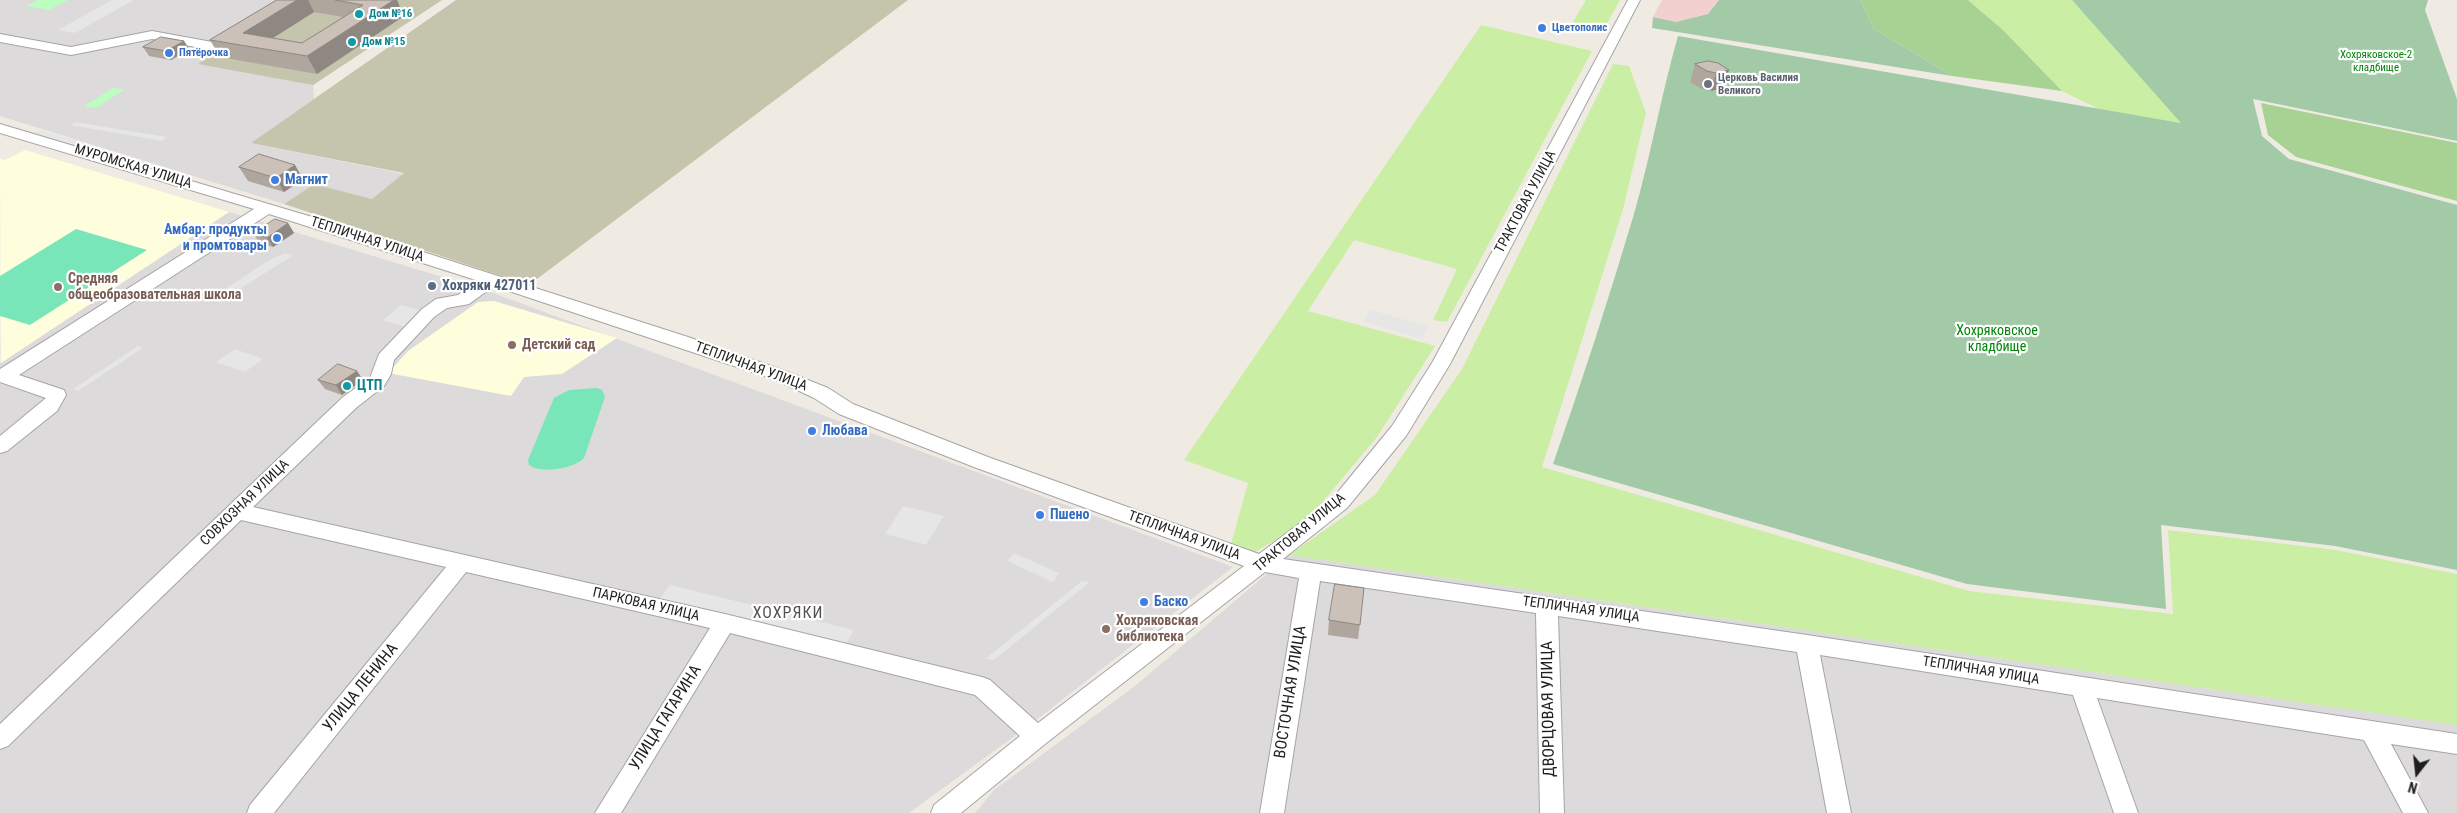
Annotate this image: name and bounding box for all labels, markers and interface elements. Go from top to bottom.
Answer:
place label: Дом №16 [369,7,412,21]
marker: Дом №16 [353,8,365,20]
place label: Цветополис [1552,21,1607,35]
marker: Цветополис [1536,22,1548,34]
place label: Дом №15 [362,35,405,49]
marker: Дом №15 [346,36,358,48]
place label: Пятёрочка [179,46,228,60]
marker: Пятёрочка [163,47,175,59]
park label: Хохряковское-2 кладбище [2340,48,2412,74]
place label: Церковь Василия Великого [1718,71,1798,97]
marker: Церковь Василия Великого [1702,78,1714,90]
street label: МУРОМСКАЯ УЛИЦА [72,141,194,193]
street label: ТРАКТОВАЯ УЛИЦА [1492,148,1560,256]
place label: Магнит [285,172,328,188]
marker: Магнит [269,174,281,186]
street label: ТЕПЛИЧНАЯ УЛИЦА [308,214,426,266]
place label: Амбар: продукты и промтовары [164,222,267,254]
marker: Амбар: продукты и промтовары [271,232,283,244]
place label: Средняя общеобразовательная школа [68,271,241,304]
place label: Хохряки 427011 [442,278,536,294]
marker: Хохряки 427011 [426,280,438,292]
marker: Средняя общеобразовательная школа [52,281,64,293]
park label: Хохряковское кладбище [1956,323,2038,356]
place label: Детский сад [522,337,595,353]
marker: Детский сад [506,339,518,351]
street label: ТЕПЛИЧНАЯ УЛИЦА [693,339,809,395]
place label: ЦТП [357,378,382,394]
marker: ЦТП [341,380,353,392]
place label: Любава [822,423,868,439]
marker: Любава [806,425,818,437]
street label: СОВХОЗНАЯ УЛИЦА [197,456,293,550]
street label: ТРАКТОВАЯ УЛИЦА [1251,490,1349,576]
place label: Пшено [1050,507,1089,523]
street label: ТЕПЛИЧНАЯ УЛИЦА [1126,508,1242,564]
marker: Пшено [1034,509,1046,521]
street label: ПАРКОВАЯ УЛИЦА [591,585,701,625]
street label: ТЕПЛИЧНАЯ УЛИЦА [1521,593,1641,627]
place label: Баско [1154,594,1188,610]
marker: Баско [1138,596,1150,608]
district label: ХОХРЯКИ [752,604,824,624]
place label: Хохряковская библиотека [1116,613,1198,646]
marker: Хохряковская библиотека [1100,623,1112,635]
street label: ВОСТОЧНАЯ УЛИЦА [1271,624,1311,760]
street label: УЛИЦА ЛЕНИНА [319,640,403,736]
street label: ДВОРЦОВАЯ УЛИЦА [1538,641,1560,777]
street label: ТЕПЛИЧНАЯ УЛИЦА [1921,653,2041,689]
street label: УЛИЦА ГАГАРИНА [626,662,706,774]
north arrow [2392,748,2442,798]
text: N [2407,779,2419,796]

